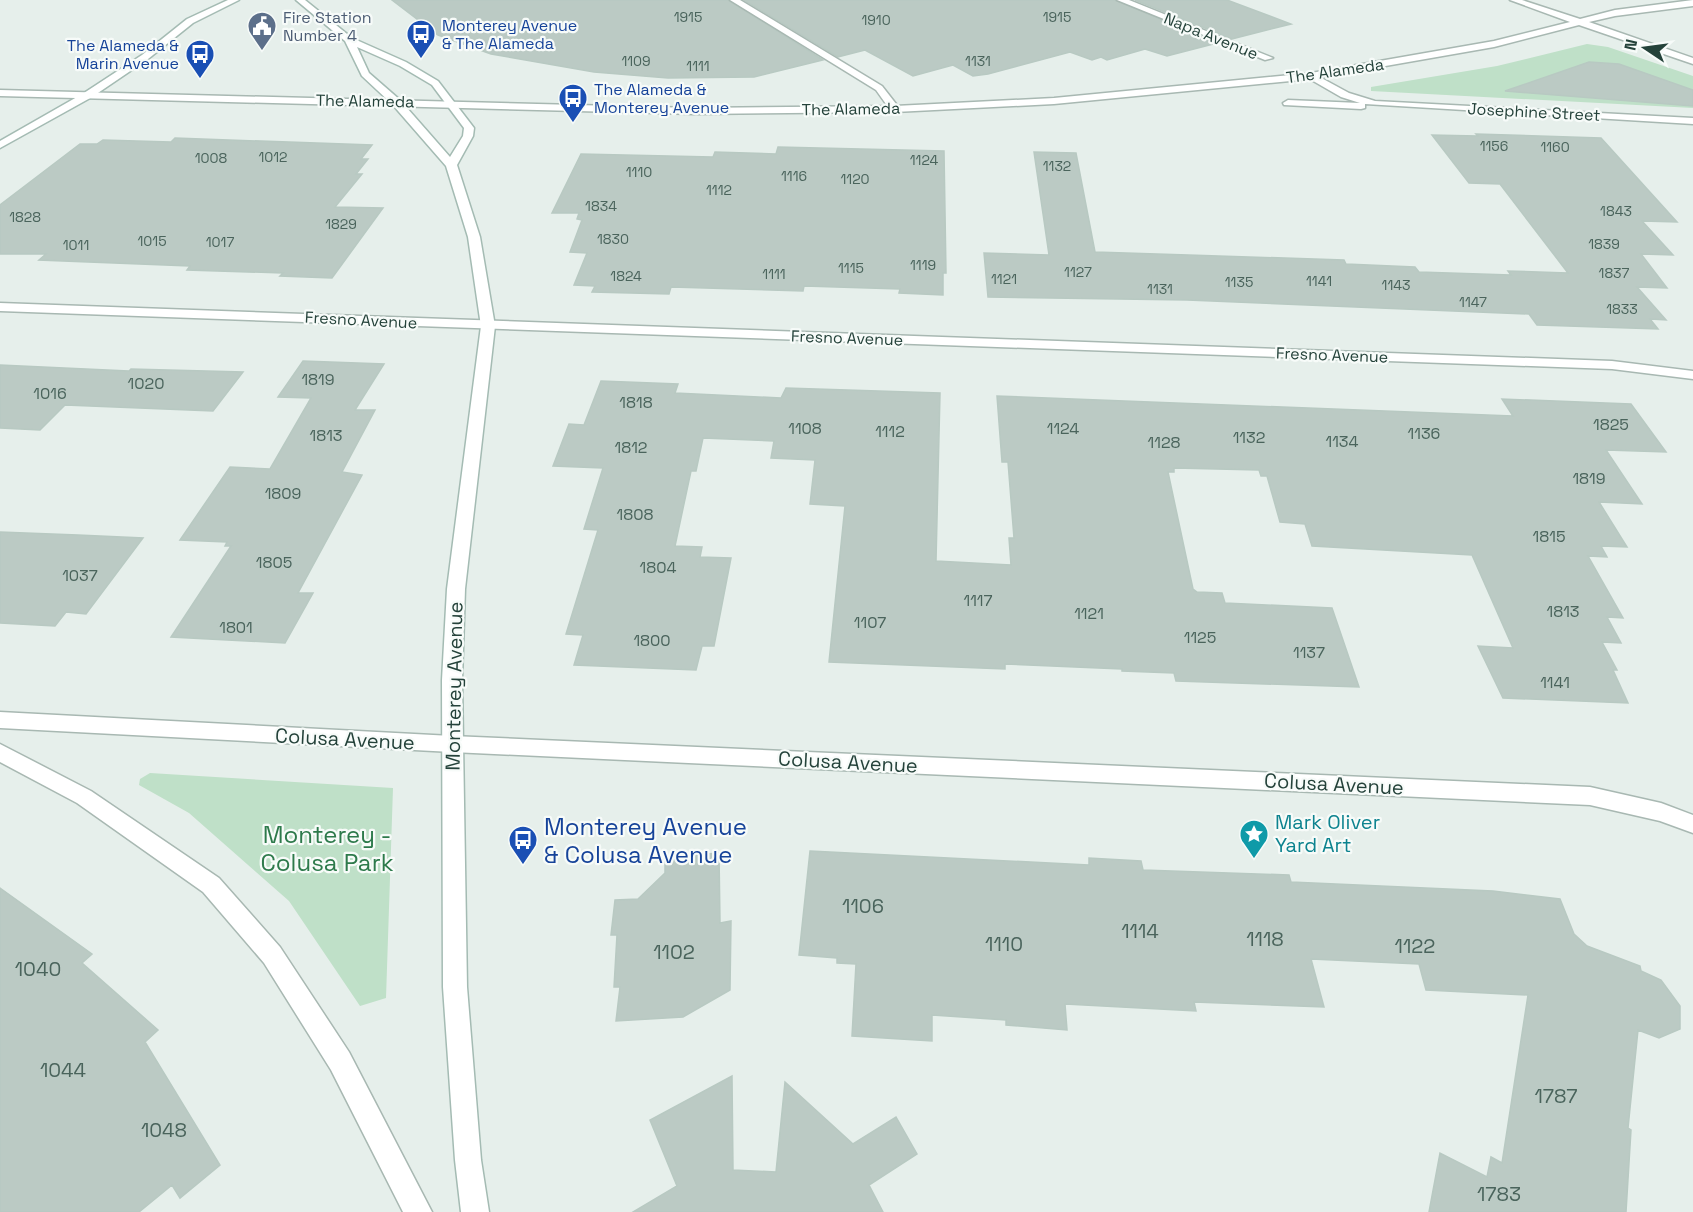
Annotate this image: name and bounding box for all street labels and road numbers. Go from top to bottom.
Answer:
street label: Napa Avenue [1161,8,1261,64]
street label: The Alameda [1285,54,1385,88]
street label: The Alameda [316,90,414,112]
street label: The Alameda [802,98,900,120]
street label: Josephine Street [1467,98,1601,126]
street label: Fresno Avenue [304,307,418,333]
street label: Fresno Avenue [790,326,904,350]
street label: Fresno Avenue [1275,343,1389,367]
street label: Monterey Avenue [440,601,468,771]
street label: Colusa Avenue [275,722,415,756]
street label: Colusa Avenue [778,745,918,779]
street label: Colusa Avenue [1264,767,1404,801]

